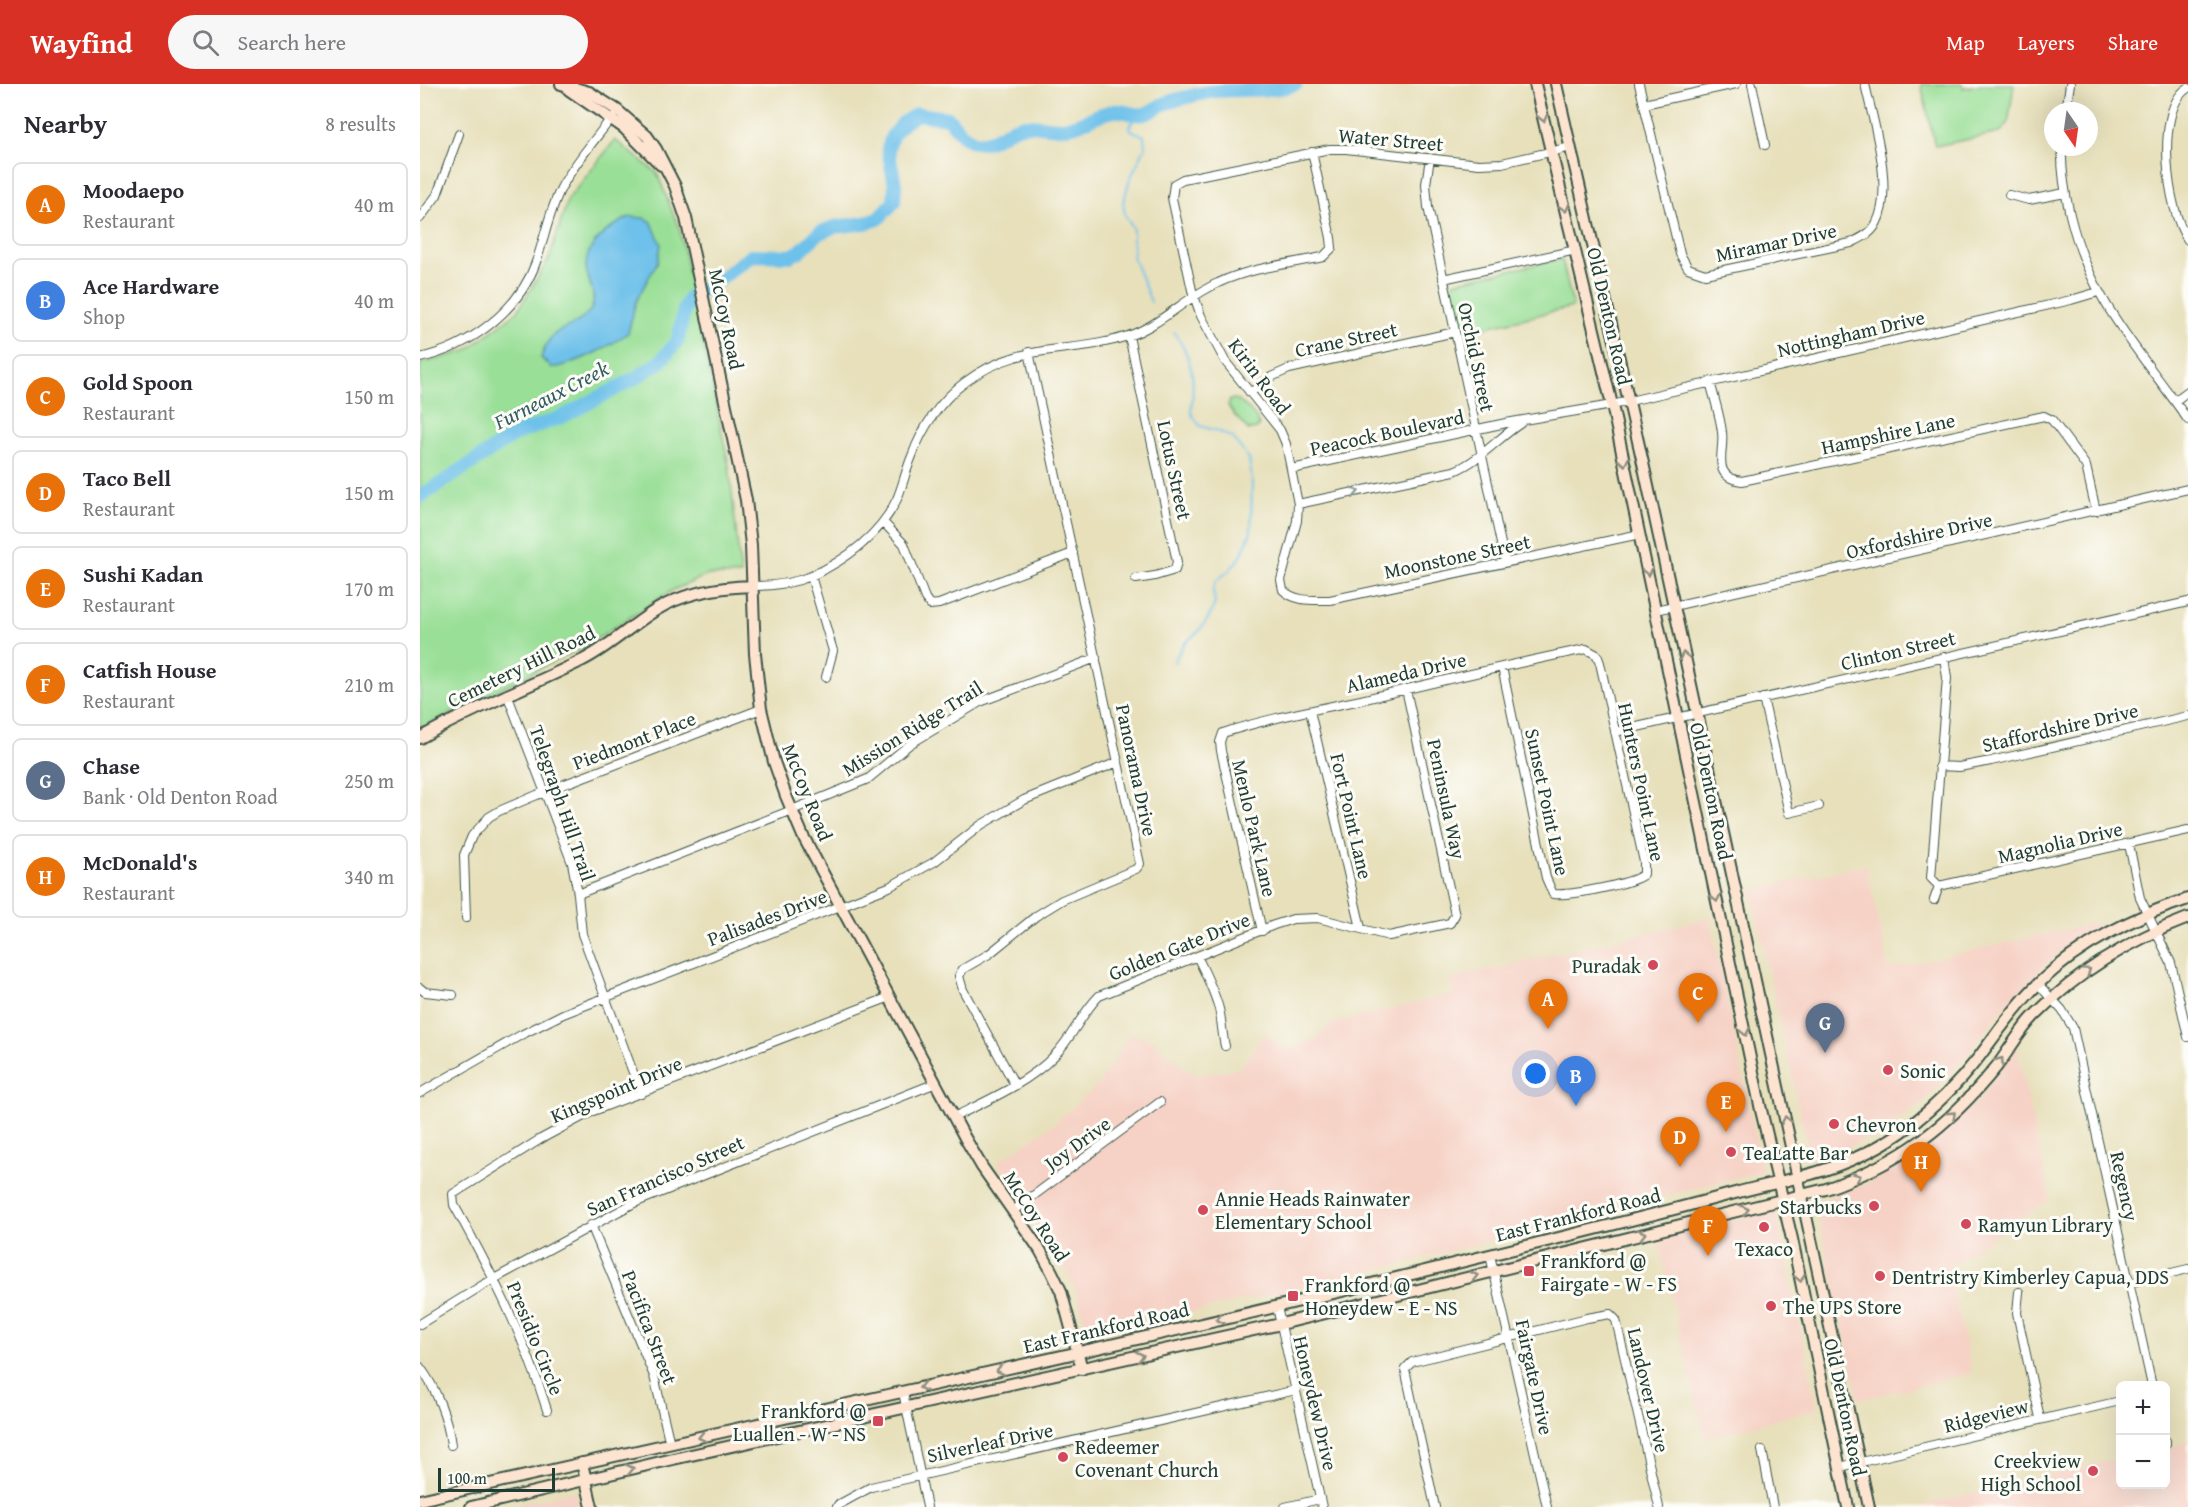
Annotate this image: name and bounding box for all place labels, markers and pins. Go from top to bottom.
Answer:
place label: Puradak [1572,951,1642,980]
marker: Puradak [1646,958,1660,972]
pin: C [1678,974,1718,1023]
pin: A [1528,980,1568,1029]
pin: G [1806,1004,1844,1053]
pin: B [1556,1056,1596,1106]
place label: Sonic [1900,1056,1946,1085]
marker: Sonic [1881,1063,1895,1077]
pin: E [1706,1082,1746,1132]
place label: Chevron [1846,1110,1917,1139]
marker: Chevron [1827,1117,1841,1131]
pin: D [1660,1118,1700,1167]
place label: TeaLatte Bar [1743,1138,1848,1167]
pin: H [1902,1142,1940,1192]
marker: TeaLatte Bar [1724,1145,1738,1159]
place label: Annie Heads Rainwater Elementary School [1215,1184,1410,1236]
place label: Starbucks [1780,1192,1862,1221]
marker: Starbucks [1867,1199,1881,1213]
marker: Annie Heads Rainwater Elementary School [1196,1203,1210,1217]
pin: F [1688,1206,1728,1256]
place label: Ramyun Library [1978,1210,2113,1239]
marker: Ramyun Library [1959,1217,1973,1231]
marker: Texaco [1757,1220,1771,1234]
place label: Texaco [1735,1234,1793,1263]
place label: Frankford @ Fairgate - W - FS [1541,1246,1677,1298]
place label: Dentristry Kimberley Capua, DDS [1892,1262,2169,1291]
marker: Frankford @ Fairgate - W - FS [1522,1264,1536,1278]
marker: Dentristry Kimberley Capua, DDS [1873,1269,1887,1283]
place label: Frankford @ Honeydew - E - NS [1305,1270,1458,1322]
marker: Frankford @ Honeydew - E - NS [1286,1289,1300,1303]
place label: The UPS Store [1783,1292,1902,1321]
marker: The UPS Store [1764,1299,1778,1313]
place label: Frankford @ Luallen - W - NS [733,1396,866,1448]
marker: Frankford @ Luallen - W - NS [871,1414,885,1428]
place label: Redeemer Covenant Church [1075,1432,1219,1484]
place label: Creekview High School [1981,1446,2082,1498]
marker: Redeemer Covenant Church [1056,1450,1070,1464]
marker: Creekview High School [2086,1464,2100,1478]

